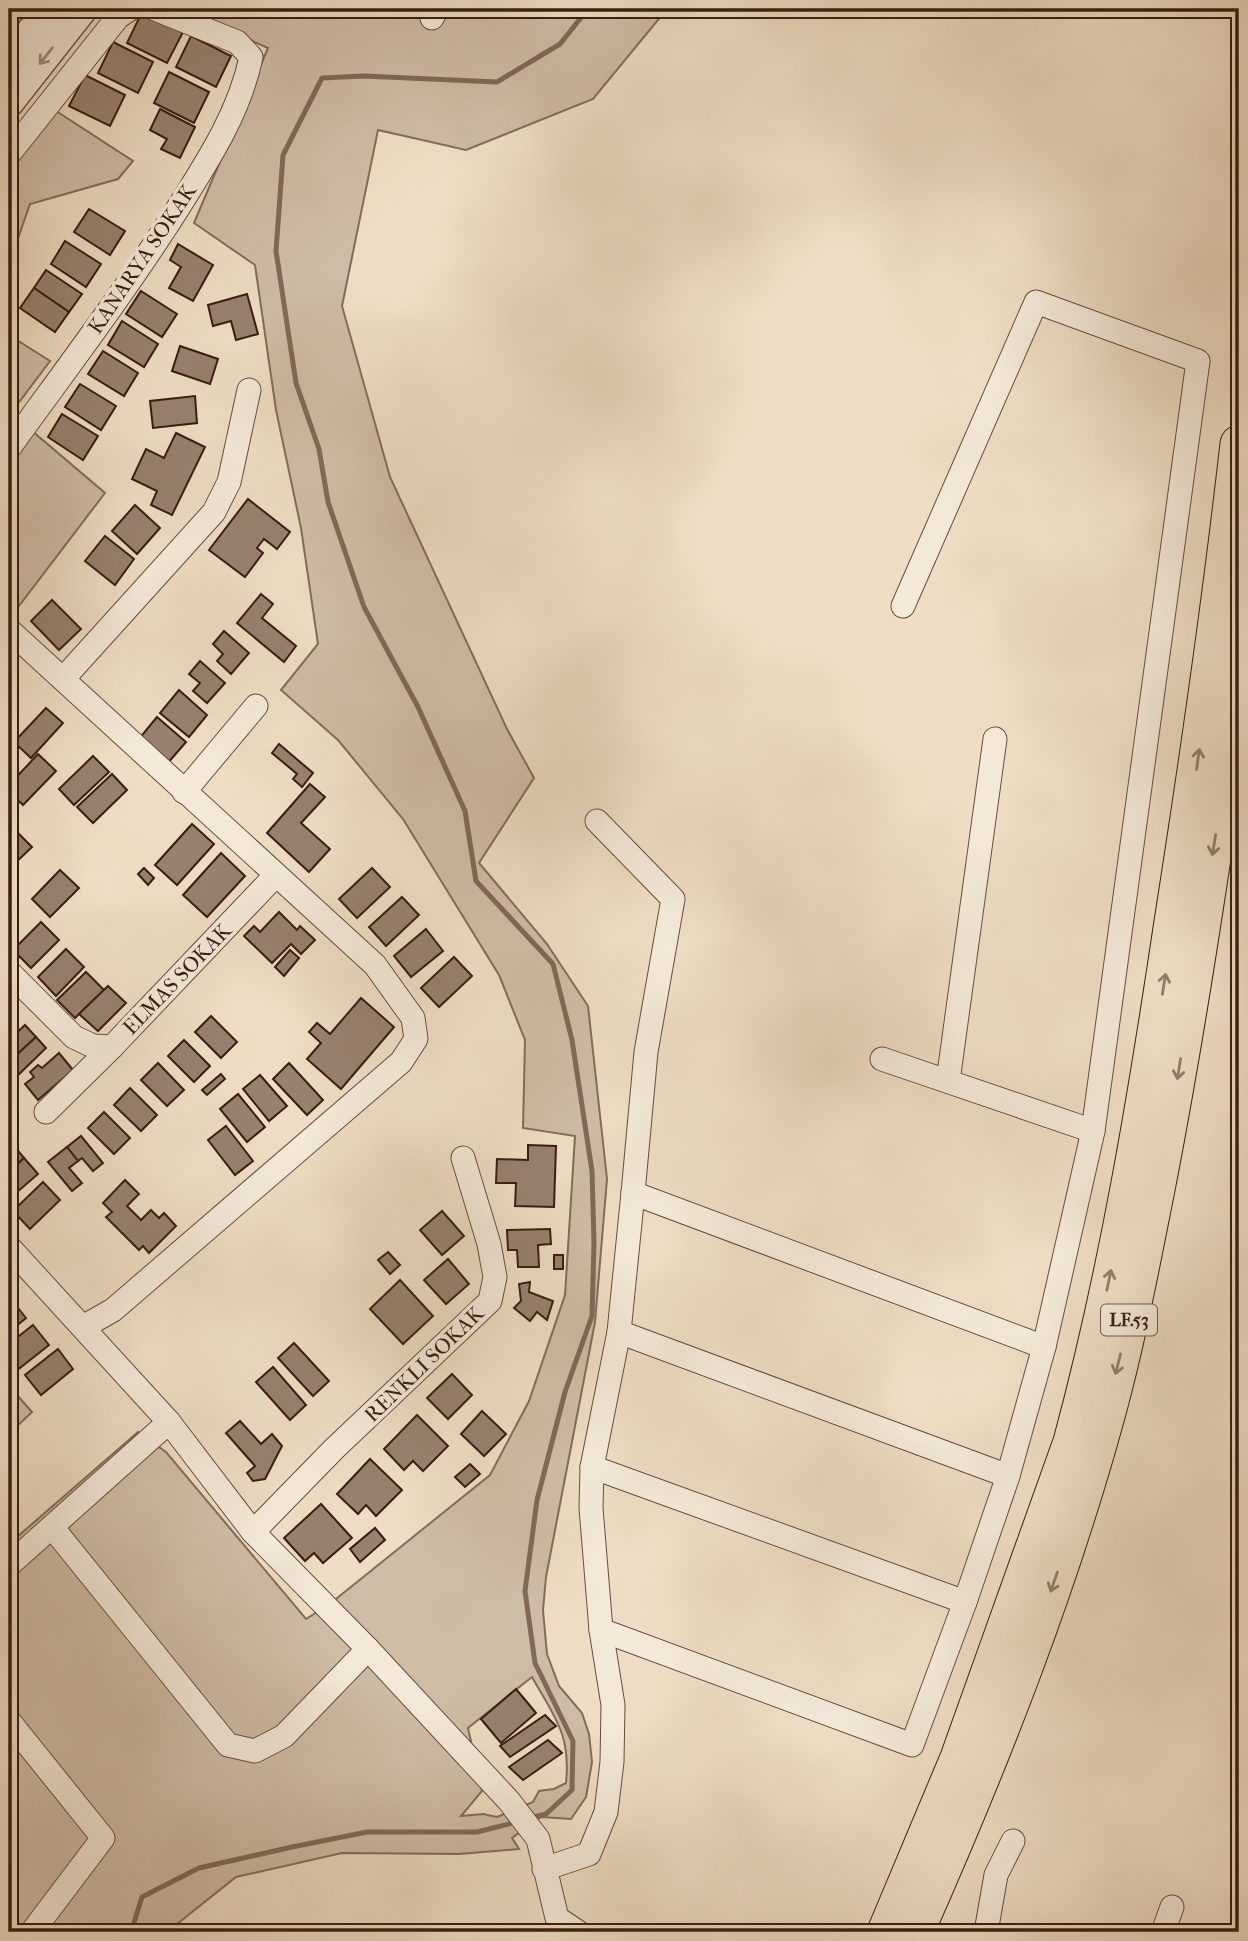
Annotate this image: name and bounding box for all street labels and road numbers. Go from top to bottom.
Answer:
street label: KANARYA SOKAK [83,178,202,338]
street label: ELMAS SOKAK [118,917,237,1039]
street label: RENKLI SOKAK [360,1300,490,1427]
road number: LF.53 [1101,1304,1157,1336]

